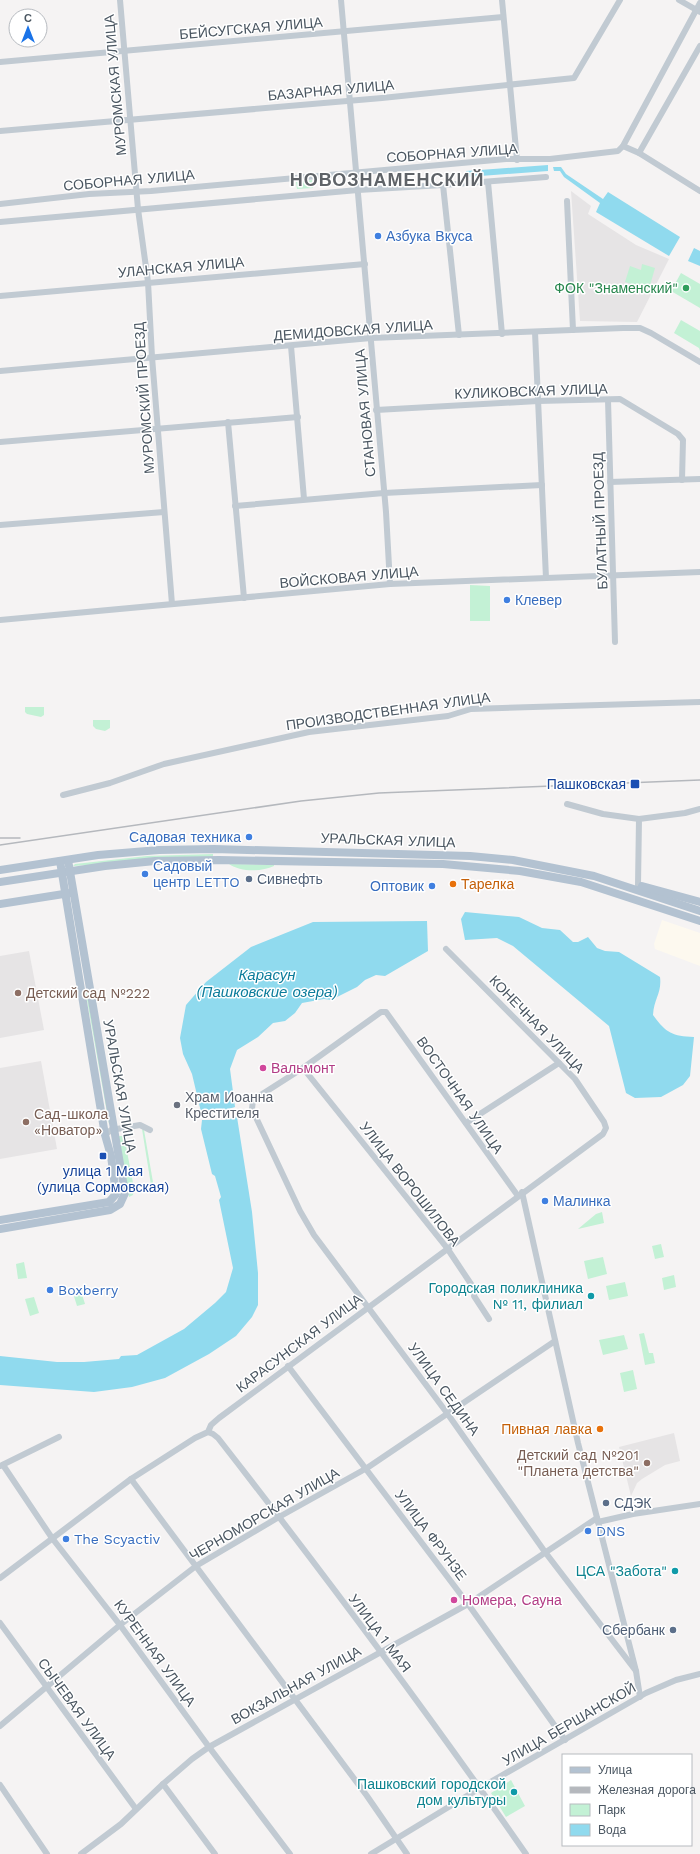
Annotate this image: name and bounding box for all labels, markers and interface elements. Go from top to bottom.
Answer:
north arrow [8,8,48,48]
text: С [24,12,32,25]
street label: МУРОМСКАЯ УЛИЦА [101,13,129,156]
street label: БЕЙСУГСКАЯ УЛИЦА [179,13,324,42]
street label: БАЗАРНАЯ УЛИЦА [267,76,396,103]
street label: СОБОРНАЯ УЛИЦА [386,140,519,166]
street label: СОБОРНАЯ УЛИЦА [63,166,196,194]
district label: НОВОЗНАМЕНСКИЙ [290,169,484,190]
place label: Азбука Вкуса [386,228,473,244]
marker: Азбука Вкуса [373,231,383,241]
street label: УЛАНСКАЯ УЛИЦА [117,253,246,281]
place label: ФОК "Знаменский" [554,280,678,296]
marker: ФОК "Знаменский" [681,283,691,293]
street label: ДЕМИДОВСКАЯ УЛИЦА [273,316,434,344]
street label: МУРОМСКИЙ ПРОЕЗД [130,321,157,475]
street label: СТАНОВАЯ УЛИЦА [351,348,379,478]
street label: КУЛИКОВСКАЯ УЛИЦА [454,380,609,402]
street label: БУЛАТНЫЙ ПРОЕЗД [589,451,610,590]
street label: ВОЙСКОВАЯ УЛИЦА [279,562,420,591]
place label: Клевер [515,592,562,608]
marker: Клевер [502,595,512,605]
street label: ПРОИЗВОДСТВЕННАЯ УЛИЦА [285,689,492,733]
place label: Пашковская [547,776,626,792]
marker: Пашковская [629,778,641,790]
place label: Садовая техника [129,829,241,845]
street label: УРАЛЬСКАЯ УЛИЦА [320,830,456,850]
marker: Садовая техника [244,832,254,842]
place label: Садовый центр LETTO [153,858,240,890]
marker: Садовый центр LETTO [140,869,150,879]
place label: Сивнефть [257,871,323,887]
marker: Сивнефть [244,874,254,884]
place label: Тарелка [461,876,514,892]
place label: Оптовик [370,878,425,894]
marker: Тарелка [448,879,458,889]
marker: Оптовик [427,881,437,891]
water label: Карасун (Пашковские озера) [196,966,338,1001]
street label: КОНЕЧНАЯ УЛИЦА [486,972,588,1077]
place label: Детский сад №222 [26,985,150,1001]
marker: Детский сад №222 [13,988,23,998]
street label: УРАЛЬСКАЯ УЛИЦА [100,1018,140,1154]
street label: ВОСТОЧНАЯ УЛИЦА [414,1033,507,1157]
place label: Вальмонт [271,1060,336,1076]
marker: Вальмонт [258,1063,268,1073]
place label: Храм Иоанна Крестителя [185,1089,273,1121]
marker: Храм Иоанна Крестителя [172,1100,182,1110]
place label: Сад-школа «Новатор» [34,1106,109,1138]
marker: Сад-школа «Новатор» [21,1117,31,1127]
street label: УЛИЦА ВОРОШИЛОВА [357,1119,464,1250]
marker: улица 1 Мая (улица Сормовская) [98,1151,108,1161]
place label: улица 1 Мая (улица Сормовская) [37,1163,169,1195]
place label: Малинка [553,1193,611,1209]
marker: Малинка [540,1196,550,1206]
place label: Городская поликлиника № 11, филиал [428,1280,583,1312]
place label: Boxberry [58,1282,119,1298]
marker: Boxberry [45,1285,55,1295]
street label: КАРАСУНСКАЯ УЛИЦА [233,1290,366,1396]
marker: Городская поликлиника № 11, филиал [586,1291,596,1301]
street label: УЛИЦА СЕДИНА [405,1340,483,1439]
place label: Пивная лавка [501,1421,592,1437]
marker: Пивная лавка [595,1424,605,1434]
place label: Детский сад №201 "Планета детства" [517,1447,639,1479]
marker: Детский сад №201 "Планета детства" [642,1458,652,1468]
street label: ЧЕРНОМОРСКАЯ УЛИЦА [186,1464,342,1564]
street label: УЛИЦА ФРУНЗЕ [392,1487,470,1583]
place label: СДЭК [614,1495,652,1511]
marker: СДЭК [601,1498,611,1508]
place label: DNS [596,1523,625,1539]
marker: DNS [583,1526,593,1536]
place label: The Scyactiv [74,1531,161,1547]
marker: The Scyactiv [61,1534,71,1544]
place label: ЦСА "Забота" [576,1563,667,1579]
marker: ЦСА "Забота" [670,1566,680,1576]
street label: УЛИЦА 1 МАЯ [346,1591,414,1675]
place label: Номера, Сауна [462,1592,562,1608]
marker: Номера, Сауна [449,1595,459,1605]
street label: КУРЕННАЯ УЛИЦА [111,1597,199,1710]
place label: Сбербанк [602,1622,666,1638]
marker: Сбербанк [668,1625,678,1635]
street label: ВОКЗАЛЬНАЯ УЛИЦА [228,1642,364,1727]
street label: СЫЧЕВАЯ УЛИЦА [35,1655,120,1763]
street label: УЛИЦА БЕРШАНСКОЙ [499,1678,639,1769]
legend [562,1754,692,1846]
text: Улица [598,1763,632,1777]
place label: Пашковский городской дом культуры [357,1776,506,1808]
text: Железная дорога [598,1783,696,1797]
marker: Пашковский городской дом культуры [509,1787,519,1797]
text: Парк [598,1803,626,1817]
text: Вода [598,1823,626,1837]

